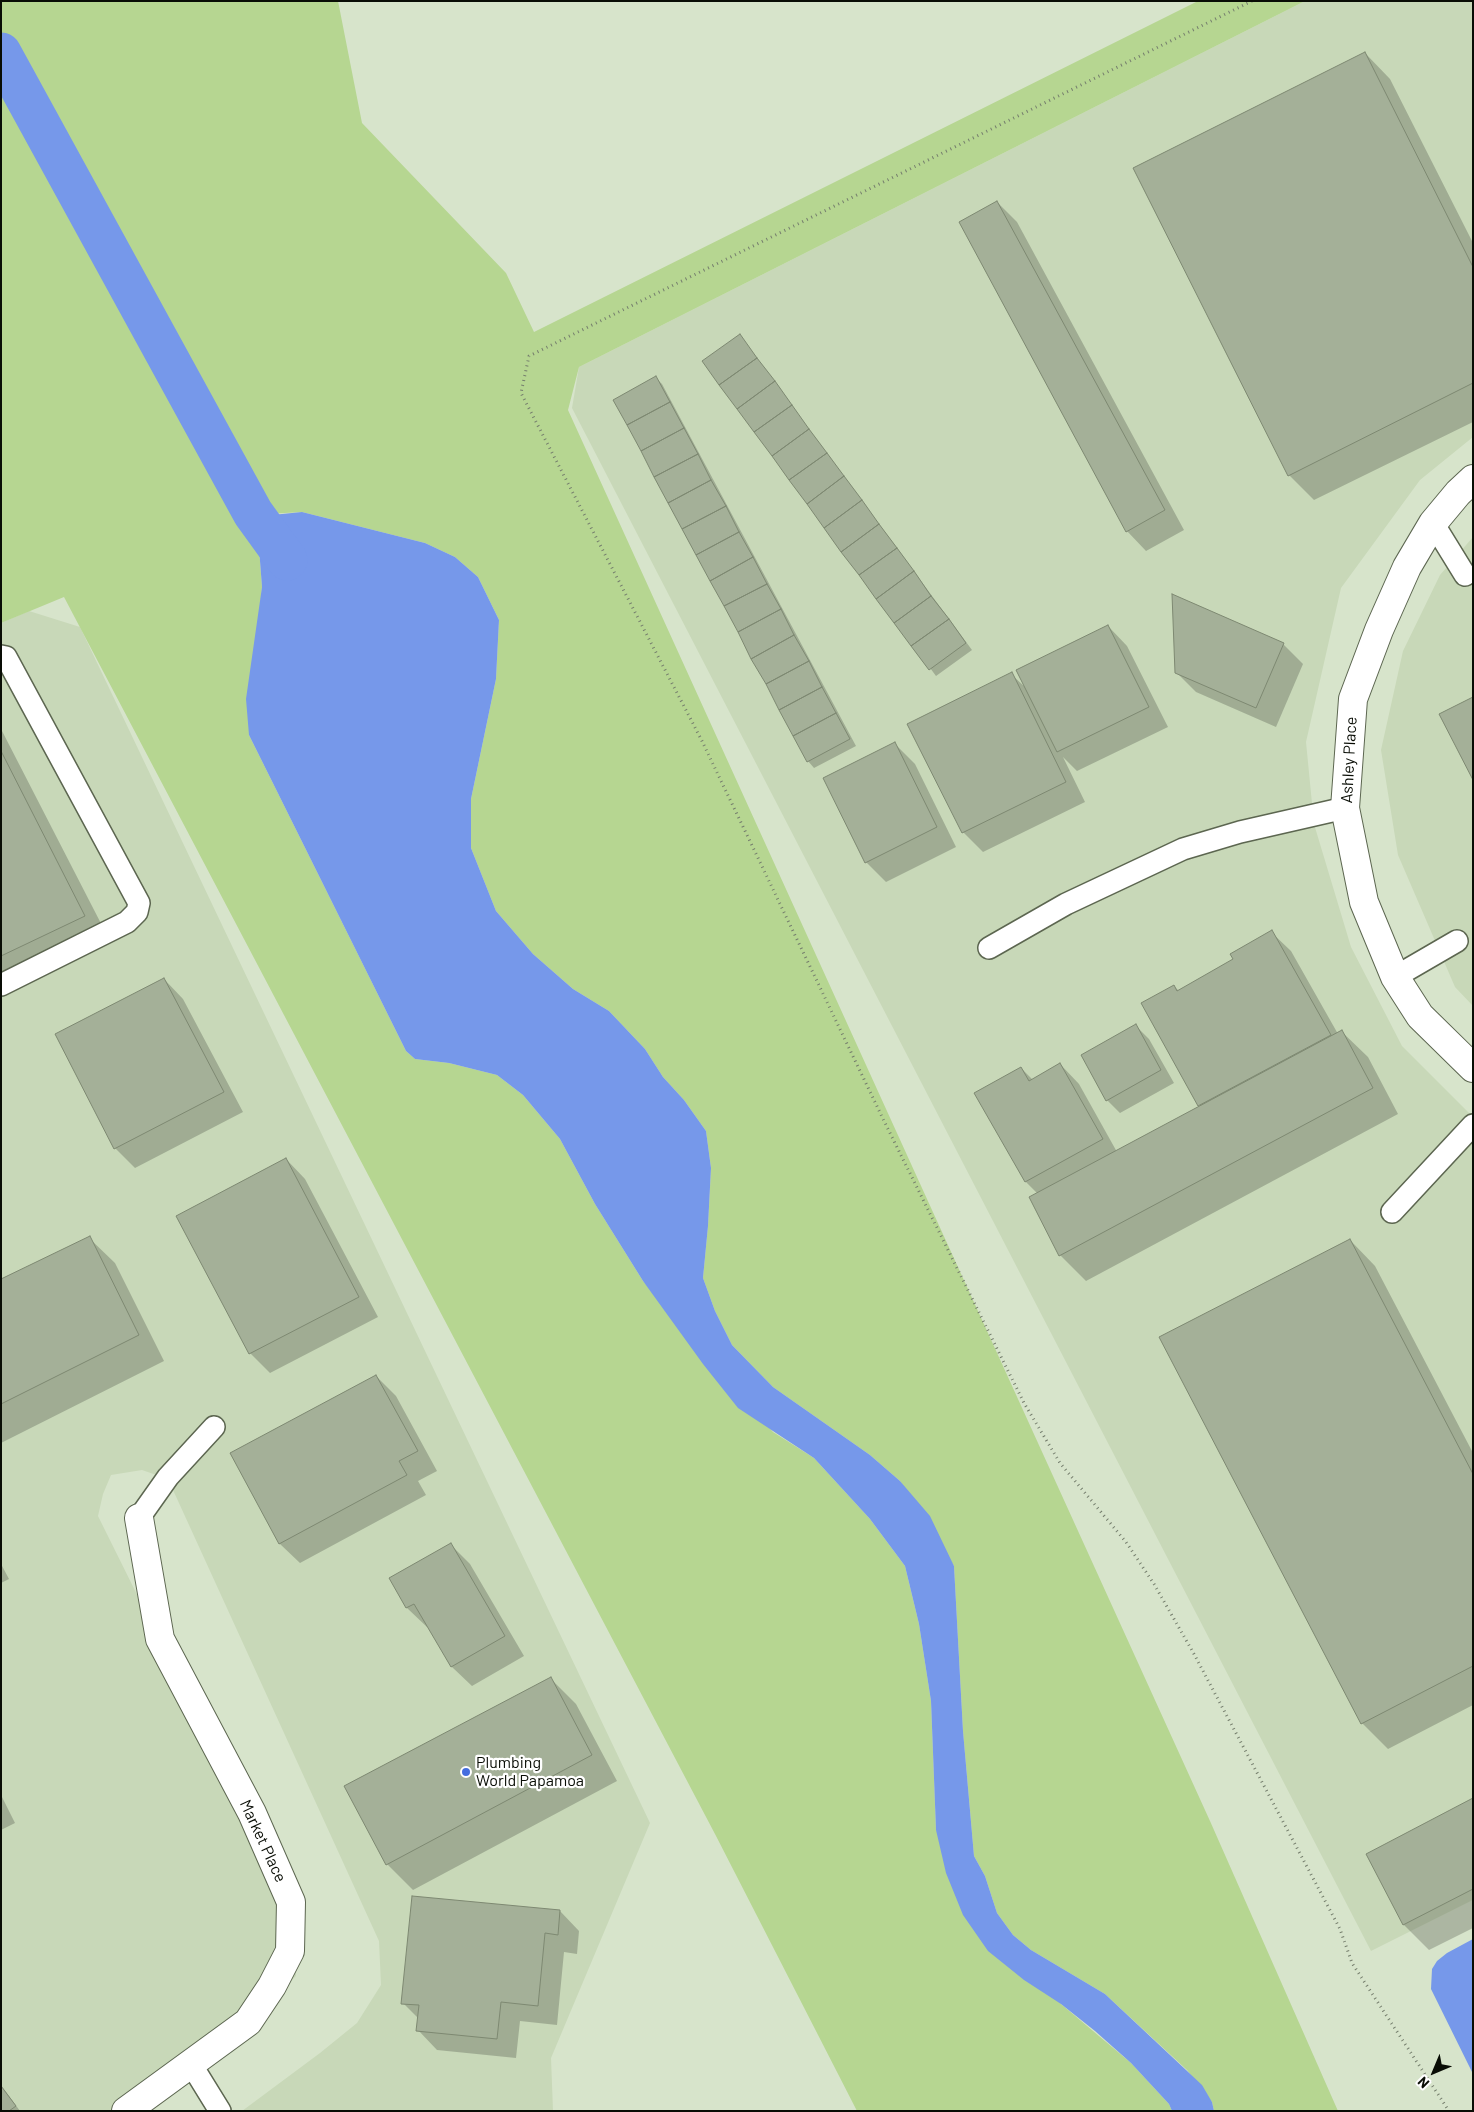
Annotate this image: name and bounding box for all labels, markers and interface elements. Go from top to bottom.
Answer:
street label: Ashley Place [1337,716,1361,804]
place label: Plumbing World Papamoa [476,1753,584,1791]
marker: Plumbing World Papamoa [460,1766,472,1778]
street label: Market Place [236,1797,290,1885]
north arrow [1409,2047,1459,2097]
text: N [1414,2074,1432,2092]

